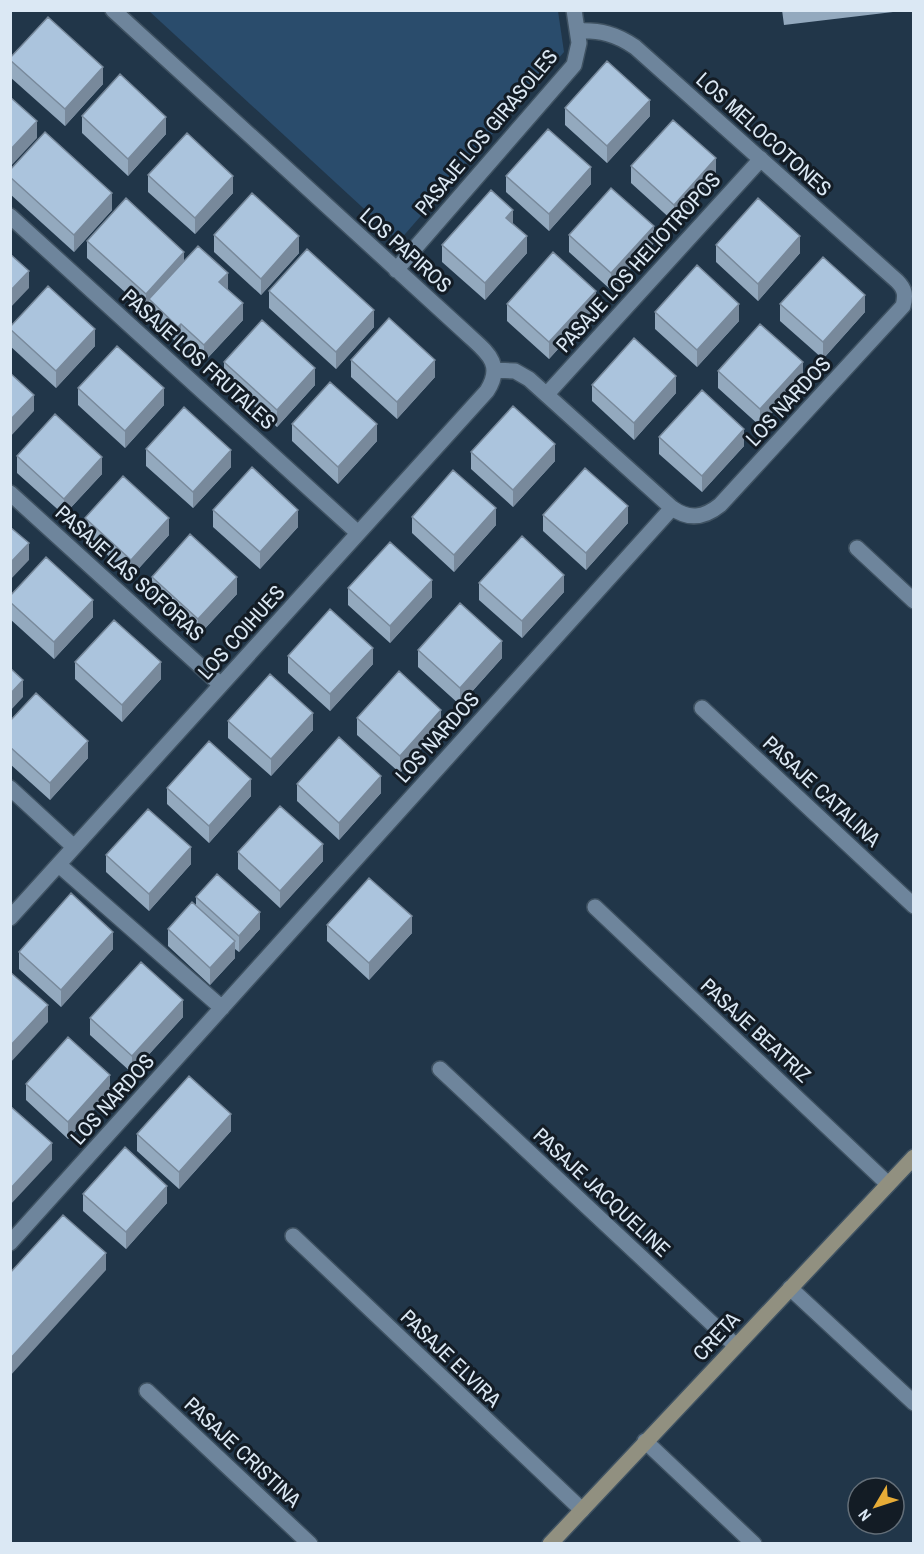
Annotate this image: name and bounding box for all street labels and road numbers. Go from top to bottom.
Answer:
street label: PASAJE LOS GIRASOLES [408,43,564,221]
street label: LOS MELOCOTONES [690,65,838,203]
street label: PASAJE LOS HELIOTROPOS [549,166,727,358]
street label: LOS PAPIROS [354,201,458,299]
street label: PASAJE LOS FRUTALES [116,282,282,436]
street label: LOS NARDOS [739,350,837,452]
street label: PASAJE LAS SOFORAS [49,498,211,648]
street label: LOS COIHUES [191,579,291,685]
street label: LOS NARDOS [388,685,486,789]
street label: PASAJE CATALINA [757,729,888,854]
street label: PASAJE BEATRIZ [695,971,818,1089]
street label: LOS NARDOS [63,1047,161,1151]
street label: PASAJE JACQUELINE [527,1121,677,1263]
street label: PASAJE ELVIRA [394,1303,508,1414]
street label: CRETA [686,1305,746,1367]
street label: PASAJE CRISTINA [178,1390,308,1514]

